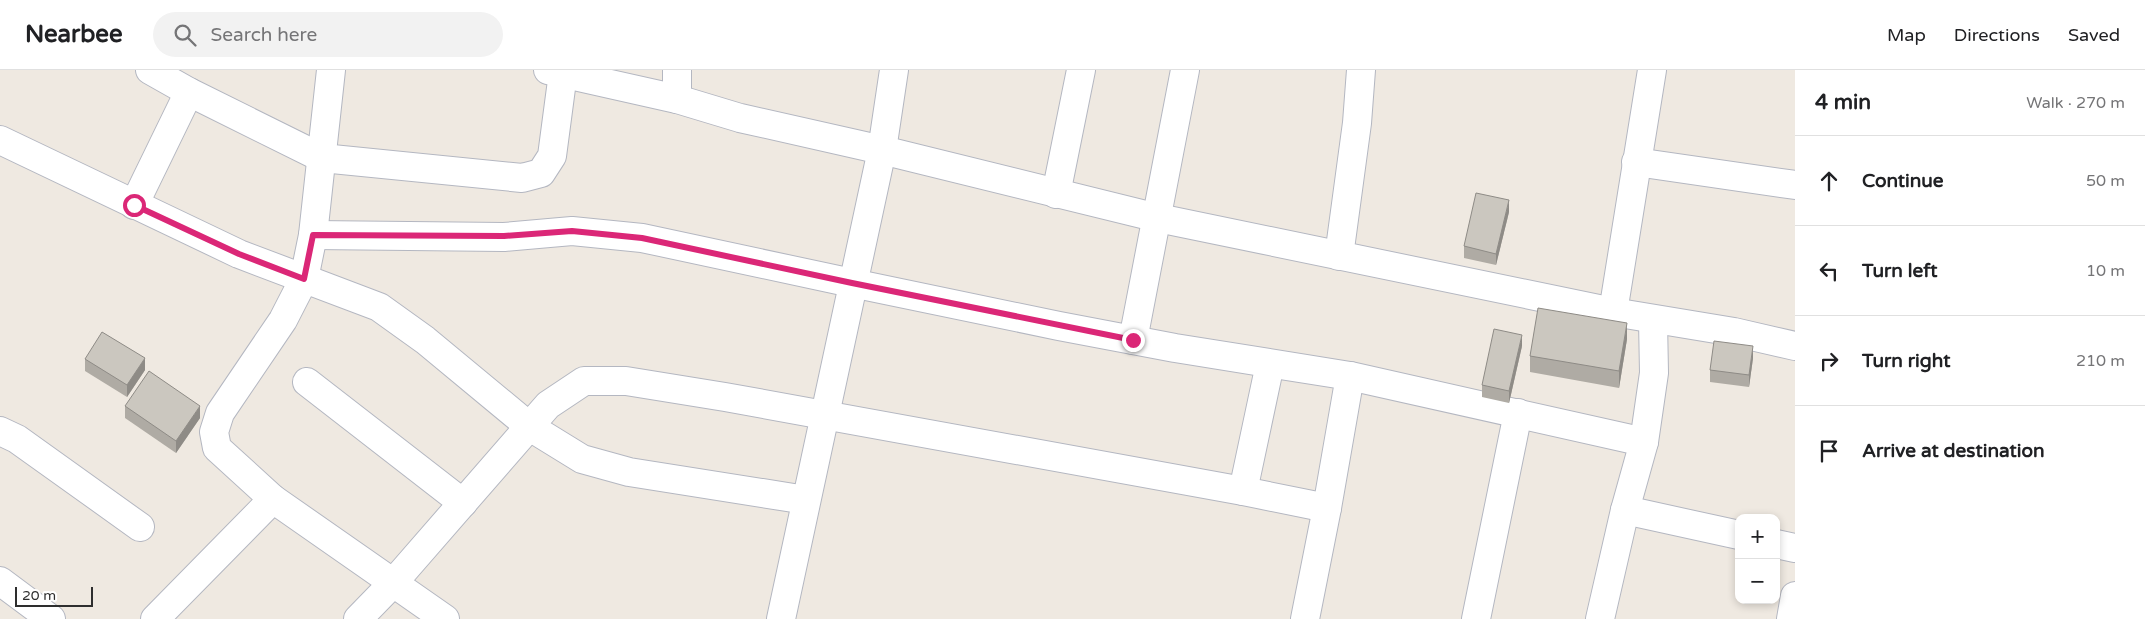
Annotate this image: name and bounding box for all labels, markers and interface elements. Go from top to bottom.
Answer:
search box [153,12,503,57]
text: Nearbee [25,20,123,49]
icon: search [171,21,199,49]
text: Search here [211,24,317,46]
text: Map [1887,24,1926,46]
text: Directions [1954,24,2040,46]
text: Saved [2068,24,2120,46]
text: 4 min [1815,90,1871,115]
text: Walk · 270 m [2026,93,2125,113]
icon: ahead [1815,167,1843,195]
text: Continue [1862,170,1944,192]
text: 50 m [2086,171,2125,191]
route start [123,194,146,217]
icon: left [1815,257,1843,285]
text: Turn left [1862,260,1938,282]
text: 10 m [2086,261,2125,281]
route end [1122,329,1145,352]
icon: right [1815,347,1843,375]
text: Turn right [1862,350,1950,372]
text: 210 m [2076,351,2125,371]
icon: arrive [1815,437,1843,465]
text: Arrive at destination [1862,440,2045,462]
map controls [1735,514,1780,604]
button: + [1735,514,1780,559]
button: − [1735,559,1780,604]
scale bar [15,584,92,607]
text: 20 m [22,587,56,604]

